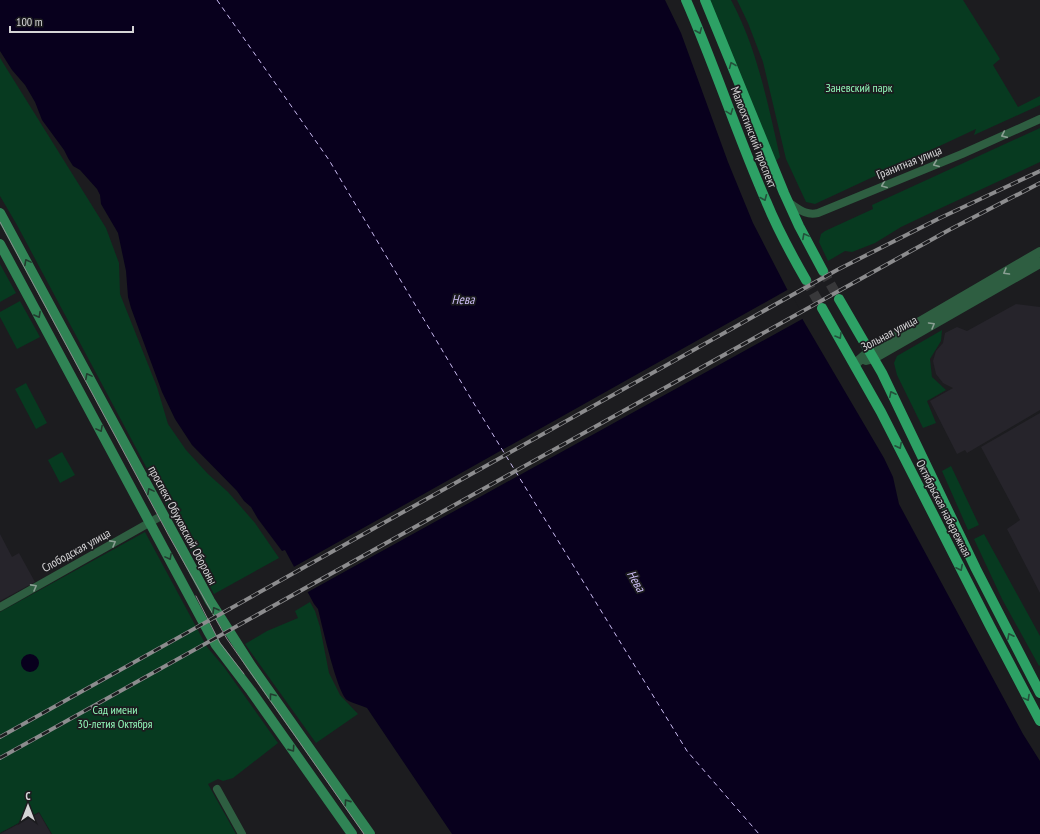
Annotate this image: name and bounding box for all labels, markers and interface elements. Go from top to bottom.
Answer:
scale bar [10,8,133,34]
text: 100 m [16,14,43,29]
one-way arrow [694,27,702,34]
one-way arrow [729,61,737,69]
park label: Заневский парк [826,80,893,95]
street label: Малоохтинский проспект [728,84,780,190]
one-way arrow [726,108,734,115]
one-way arrow [1001,130,1009,138]
street label: Гранитная улица [874,142,944,182]
one-way arrow [933,160,940,168]
one-way arrow [880,181,887,189]
one-way arrow [760,195,768,202]
one-way arrow [802,233,809,241]
one-way arrow [24,258,32,266]
one-way arrow [1003,267,1010,274]
water label: Нева [452,291,475,308]
one-way arrow [34,311,41,318]
street label: Зольная улица [858,312,920,354]
one-way arrow [928,322,935,329]
one-way arrow [834,332,841,339]
one-way arrow [86,373,93,380]
one-way arrow [889,391,897,399]
one-way arrow [96,425,103,433]
one-way arrow [894,442,902,450]
street label: Октябрьская набережная [913,457,975,559]
street label: проспект Обуховской Обороны [145,463,221,587]
one-way arrow [147,487,155,495]
street label: Слободская улица [39,525,113,575]
one-way arrow [109,541,116,548]
one-way arrow [164,552,171,560]
one-way arrow [955,563,963,571]
water label: Нева [623,567,649,596]
one-way arrow [30,585,37,592]
one-way arrow [212,607,220,614]
one-way arrow [1007,633,1014,640]
one-way arrow [270,693,277,700]
one-way arrow [1023,694,1030,701]
park label: Сад имени 30-летия Октября [78,702,153,731]
one-way arrow [287,745,295,752]
north arrow [8,786,48,826]
text: С [25,789,31,803]
one-way arrow [345,800,352,807]

